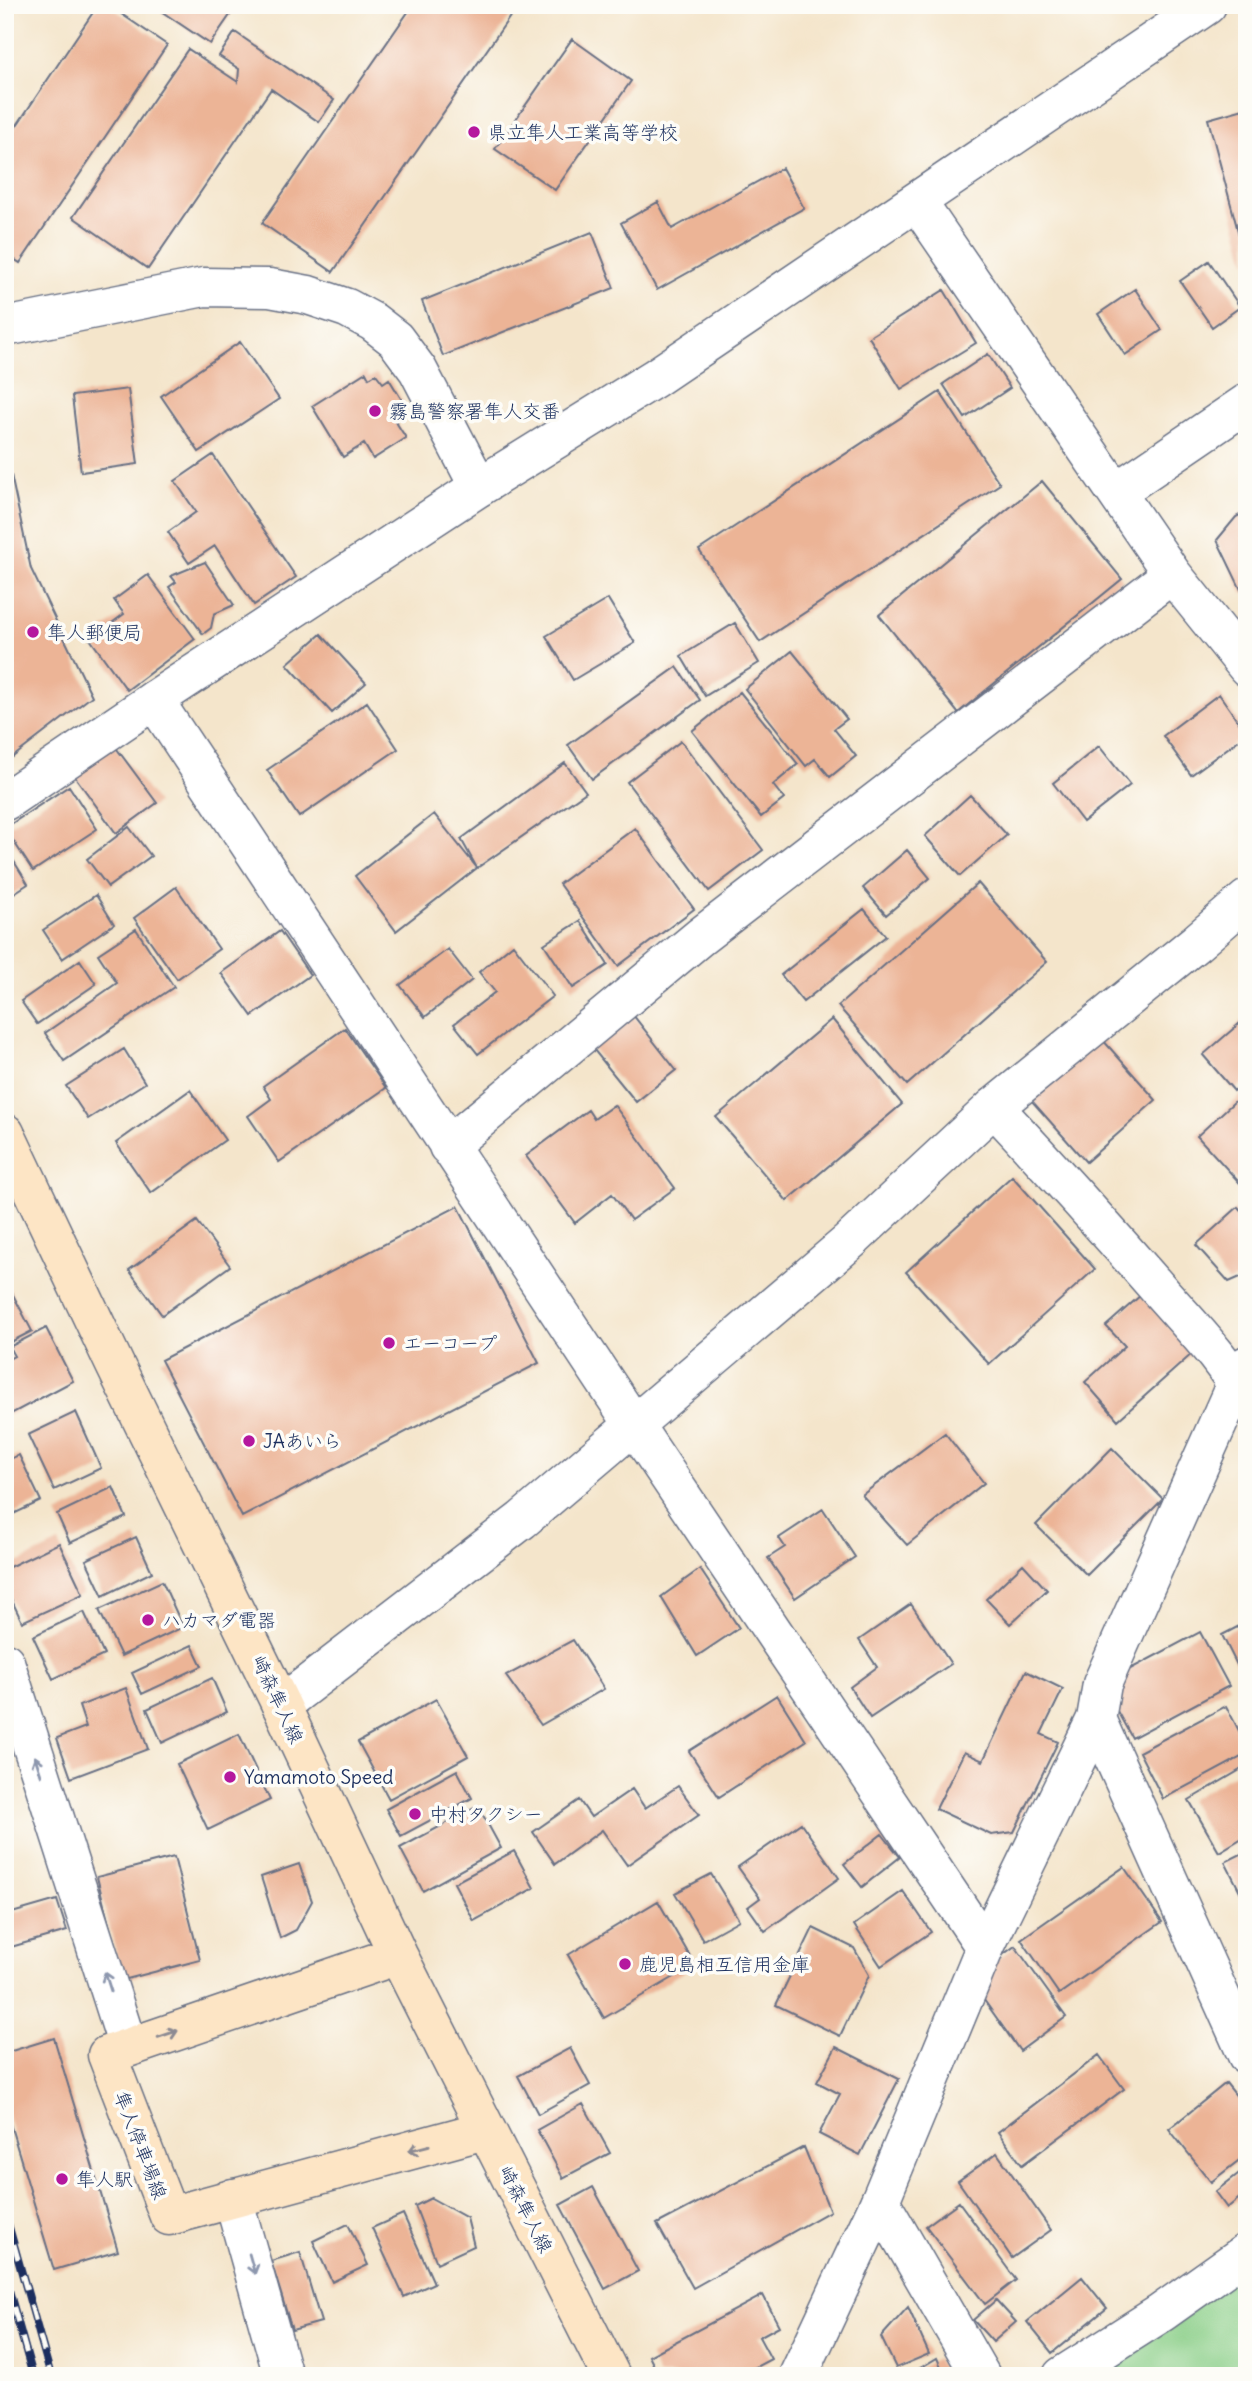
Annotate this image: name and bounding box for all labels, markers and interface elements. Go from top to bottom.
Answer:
place label: 県立隼人工業高等学校 [488,120,678,144]
marker: 県立隼人工業高等学校 [466,124,482,140]
place label: 霧島警察署隼人交番 [389,399,560,423]
marker: 霧島警察署隼人交番 [367,403,383,419]
place label: 隼人郵便局 [47,620,142,644]
marker: 隼人郵便局 [25,624,41,640]
place label: エーコープ [403,1331,497,1355]
marker: エーコープ [381,1335,397,1351]
place label: JAあいら [263,1429,342,1453]
marker: JAあいら [241,1433,257,1449]
place label: ハカマダ電器 [162,1608,276,1632]
marker: ハカマダ電器 [140,1612,156,1628]
street label: 崎森隼人線 [247,1651,309,1747]
one-way arrow [31,1755,44,1777]
place label: Yamamoto Speed [244,1765,393,1789]
marker: Yamamoto Speed [222,1769,238,1785]
place label: 中村タクシー [429,1802,543,1826]
marker: 中村タクシー [407,1806,423,1822]
place label: 鹿児島相互信用金庫 [639,1952,810,1976]
marker: 鹿児島相互信用金庫 [617,1956,633,1972]
one-way arrow [100,1972,113,1994]
one-way arrow [156,2027,178,2039]
street label: 隼人停車場線 [109,2087,173,2203]
one-way arrow [409,2142,431,2155]
street label: 崎森隼人線 [494,2161,558,2257]
place label: 隼人駅 [76,2167,133,2191]
marker: 隼人駅 [54,2171,70,2187]
one-way arrow [246,2252,259,2275]

